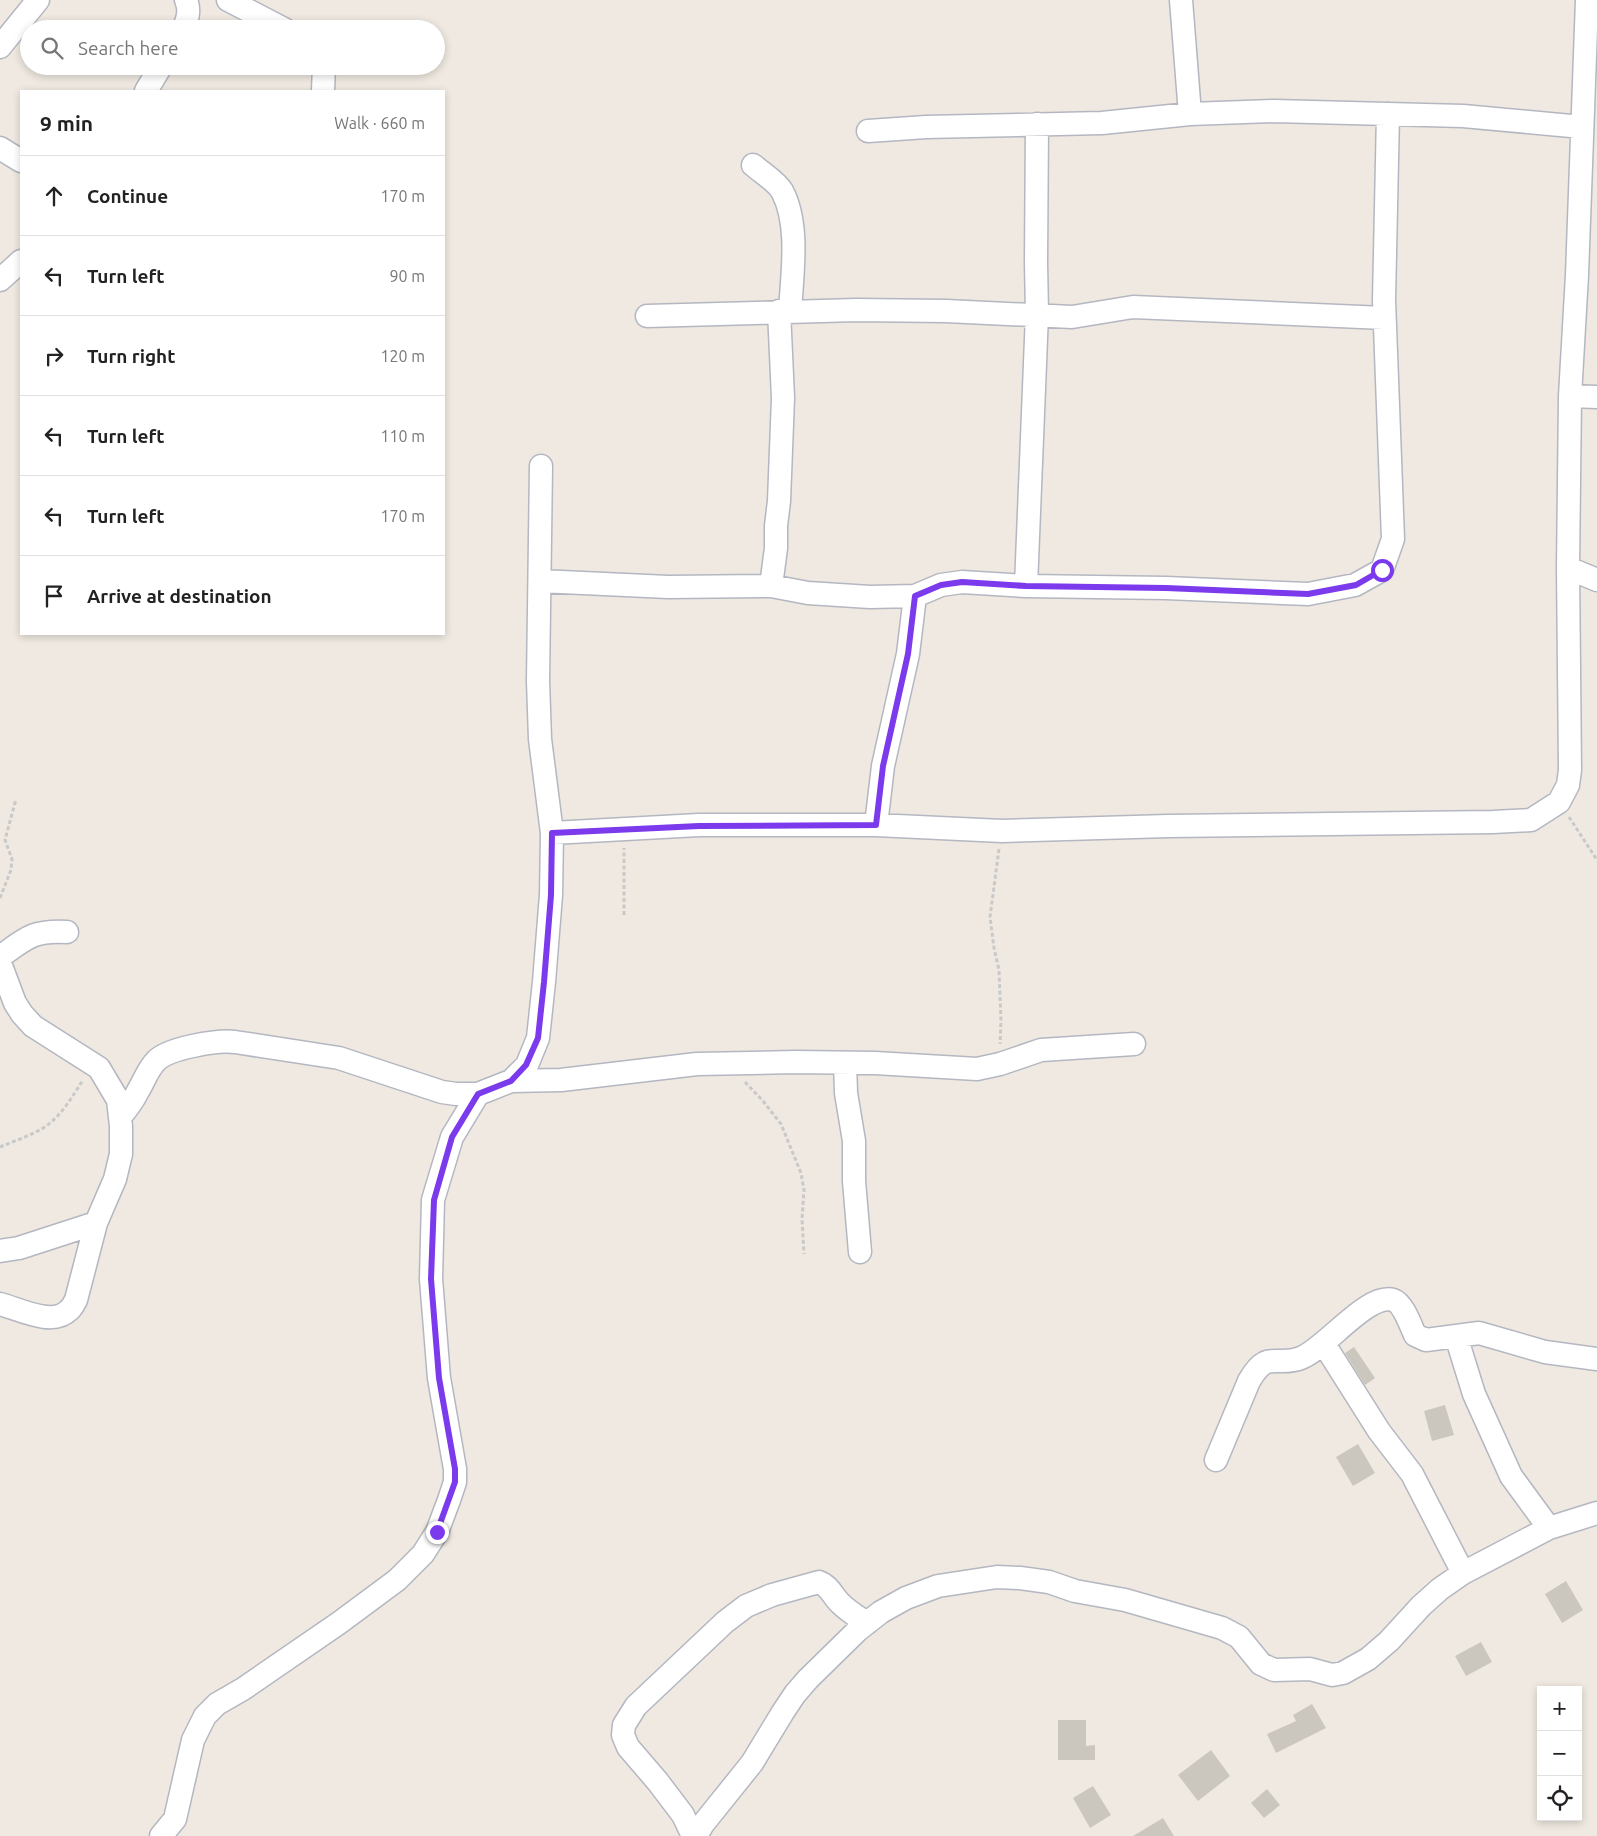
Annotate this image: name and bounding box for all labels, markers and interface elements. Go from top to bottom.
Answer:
search box [20,20,445,75]
icon: search [38,34,66,62]
text: Search here [78,37,178,59]
text: 9 min [40,111,93,135]
text: Walk · 660 m [334,114,425,132]
icon: ahead [40,182,68,210]
text: Continue [87,185,168,207]
text: 170 m [380,187,425,205]
icon: left [40,262,68,290]
text: Turn left [87,265,165,287]
text: 90 m [389,267,425,285]
icon: right [40,342,68,370]
text: Turn right [87,345,175,367]
text: 120 m [380,347,425,365]
icon: left [40,422,68,450]
text: Turn left [87,425,165,447]
text: 110 m [380,427,425,445]
icon: left [40,502,68,530]
text: Turn left [87,505,165,527]
text: 170 m [380,507,425,525]
route start [1371,559,1394,582]
icon: arrive [40,582,68,610]
text: Arrive at destination [87,585,272,607]
route end [426,1521,449,1544]
map controls [1537,1686,1582,1821]
button: + [1537,1686,1582,1731]
button: − [1537,1731,1582,1776]
button: locate [1537,1776,1582,1821]

